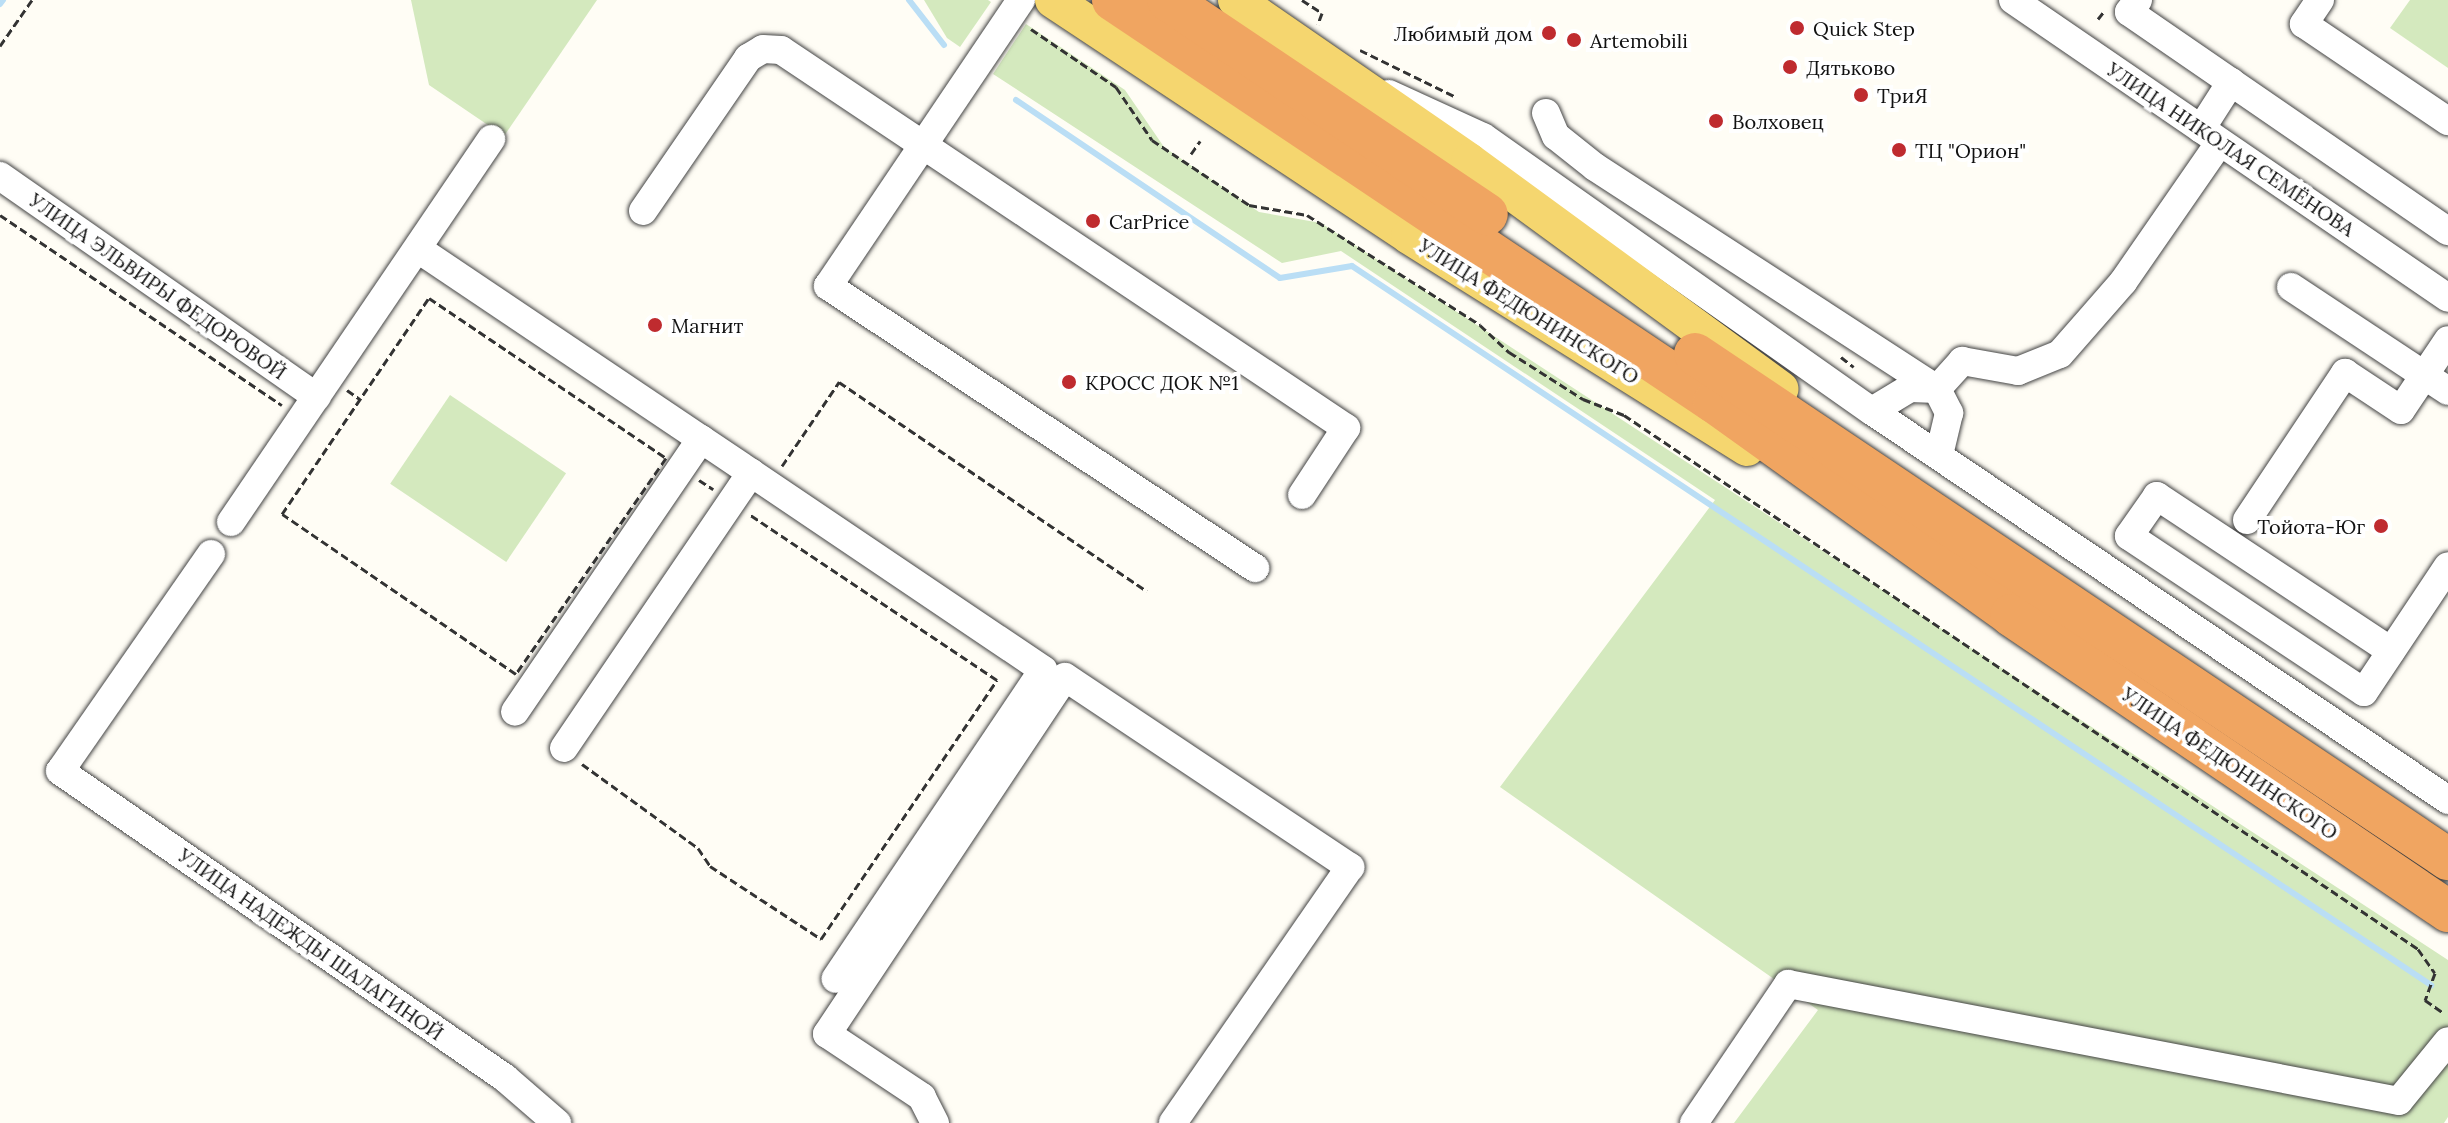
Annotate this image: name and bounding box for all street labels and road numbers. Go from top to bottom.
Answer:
street label: УЛИЦА НИКОЛАЯ СЕМЁНОВА [2103,57,2359,241]
street label: УЛИЦА ЭЛЬВИРЫ ФЕДОРОВОЙ [25,188,291,384]
street label: УЛИЦА ФЕДЮНИНСКОГО [1414,233,1644,389]
street label: УЛИЦА ФЕДЮНИНСКОГО [2118,682,2342,844]
street label: УЛИЦА НАДЕЖДЫ ШАЛАГИНОЙ [174,843,448,1045]

